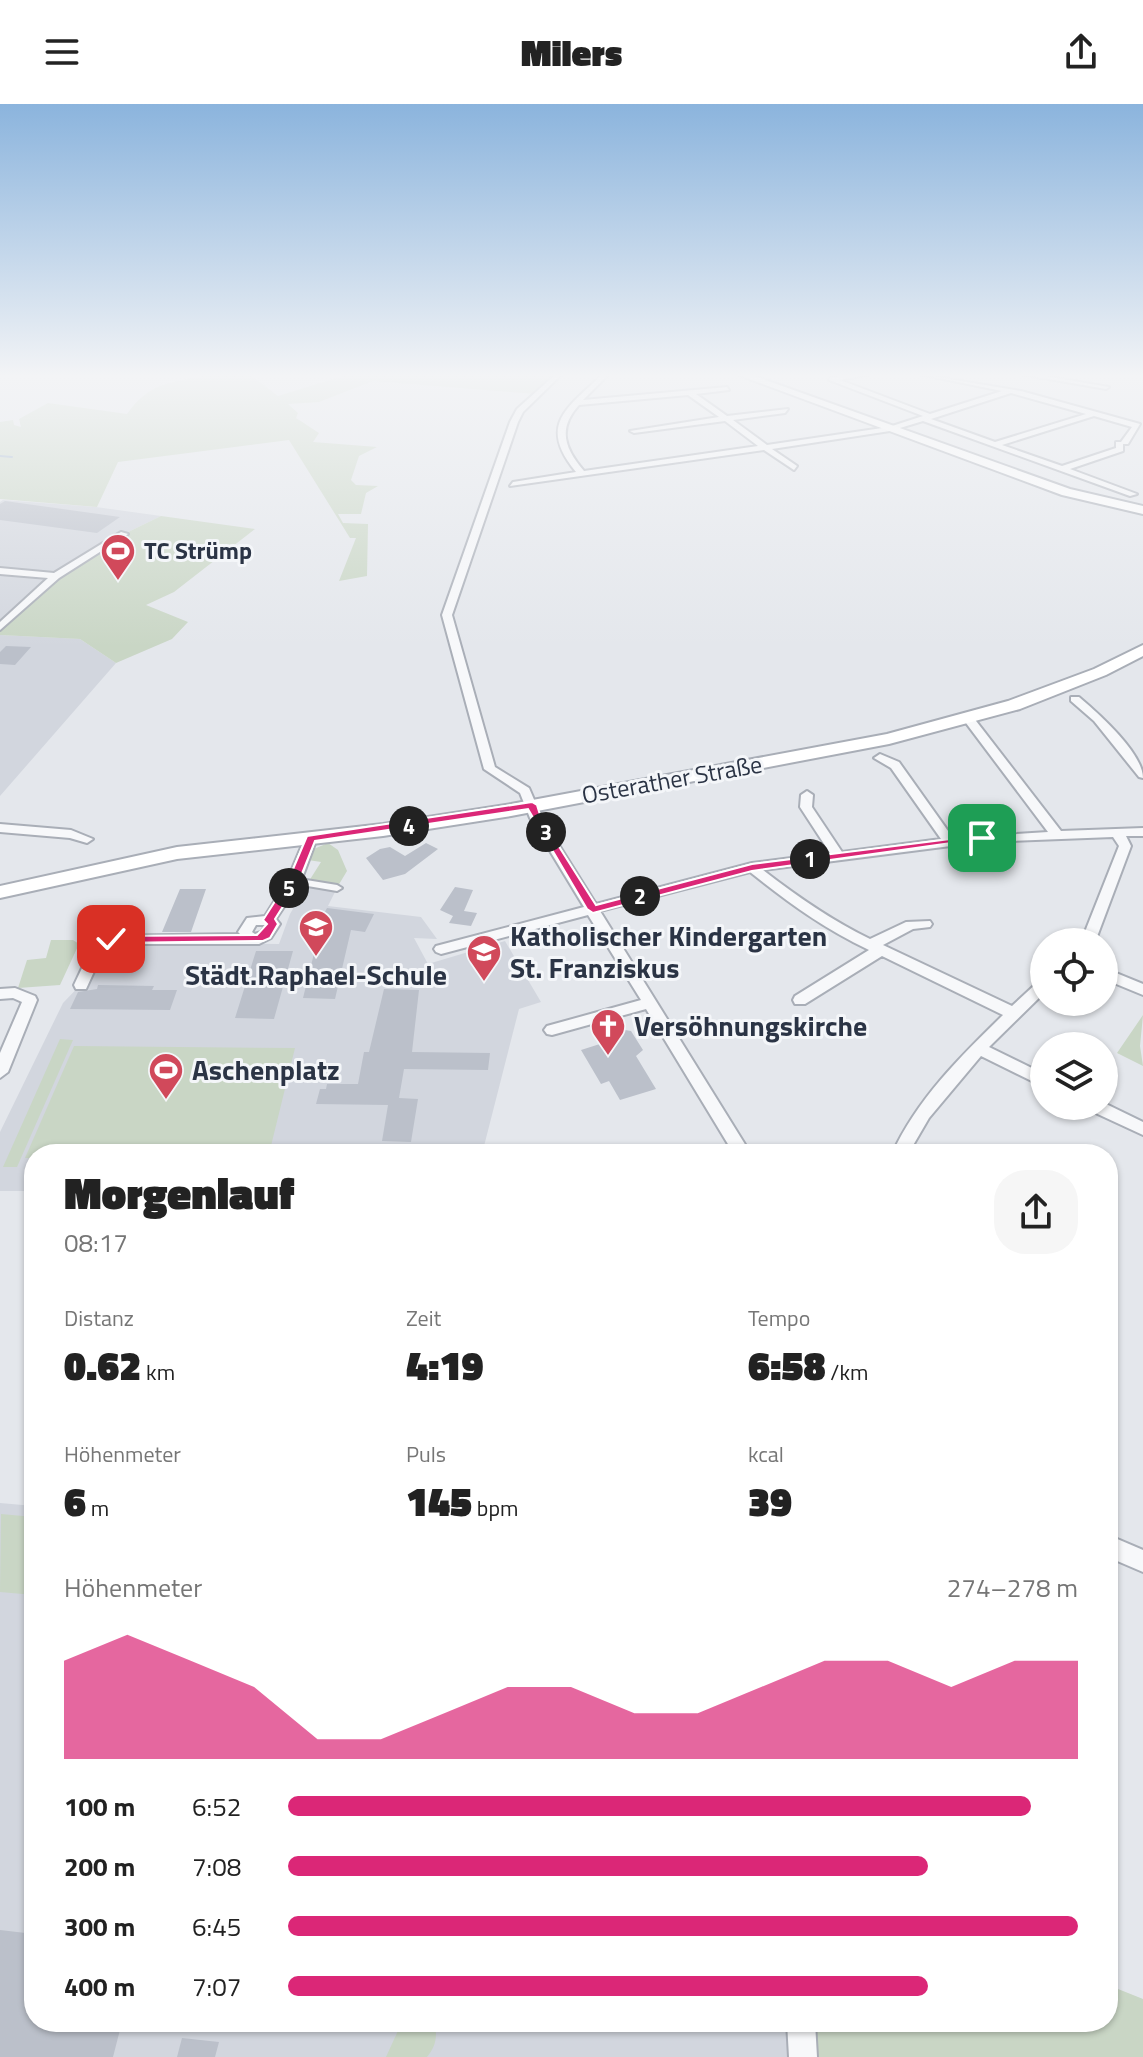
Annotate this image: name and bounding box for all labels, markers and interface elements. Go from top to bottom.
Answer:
text: Milers [521,25,622,80]
icon: menu [40,30,84,74]
icon: share [1059,30,1103,74]
sports icon: TC Strümp [99,532,137,582]
place label: TC Strümp [144,532,252,568]
street label: Osterather Straße [579,745,765,813]
pin [948,804,1016,872]
pin: 4 [389,806,429,846]
text: 4 [403,809,415,843]
pin: 3 [526,812,566,852]
text: 3 [540,815,552,849]
icon: arrive [960,816,1004,860]
pin: 1 [790,839,830,879]
text: 1 [804,842,816,876]
pin: 5 [269,868,309,908]
text: 5 [283,871,295,905]
pin: 2 [620,876,660,916]
text: 2 [634,879,646,913]
pin [77,905,145,973]
school or university icon: Städt.Raphael-Schule [297,908,335,958]
place label: Katholischer Kindergarten St. Franziskus [510,914,827,989]
icon: check [89,917,133,961]
map controls [1030,928,1118,1120]
button: locate [1030,928,1118,1016]
school or university icon: Katholischer Kindergarten St. Franziskus [465,933,503,983]
place label: Städt.Raphael-Schule [185,953,447,996]
place label: Versöhnungskirche [634,1004,867,1047]
church icon: Versöhnungskirche [589,1007,627,1057]
button: layers [1030,1032,1118,1120]
place label: Aschenplatz [192,1048,340,1091]
sports icon: Aschenplatz [147,1051,185,1101]
text: Morgenlauf [64,1159,295,1226]
button: share [994,1170,1078,1254]
text: 08:17 [64,1223,128,1262]
text: Distanz [64,1301,134,1335]
text: Zeit [406,1301,441,1335]
text: Tempo [748,1301,810,1335]
text: 0.62 [64,1335,141,1396]
text: 4:19 [406,1335,484,1396]
text: 6:58 [748,1335,826,1396]
text: km [141,1355,175,1389]
text: /km [826,1355,868,1389]
text: Höhenmeter [64,1437,181,1471]
text: Puls [406,1437,446,1471]
text: kcal [748,1437,784,1471]
text: 6 [64,1471,86,1532]
text: 145 [406,1471,472,1532]
text: 39 [748,1471,792,1532]
text: m [86,1491,109,1525]
text: bpm [472,1491,518,1525]
text: Höhenmeter [64,1568,202,1607]
text: 274–278 m [947,1568,1078,1607]
text: 100 m [64,1787,135,1826]
text: 6:52 [192,1787,241,1826]
text: 200 m [64,1847,135,1886]
text: 7:08 [192,1847,241,1886]
text: 300 m [64,1907,135,1946]
text: 6:45 [192,1907,241,1946]
text: 400 m [64,1967,135,2006]
text: 7:07 [192,1967,241,2006]

